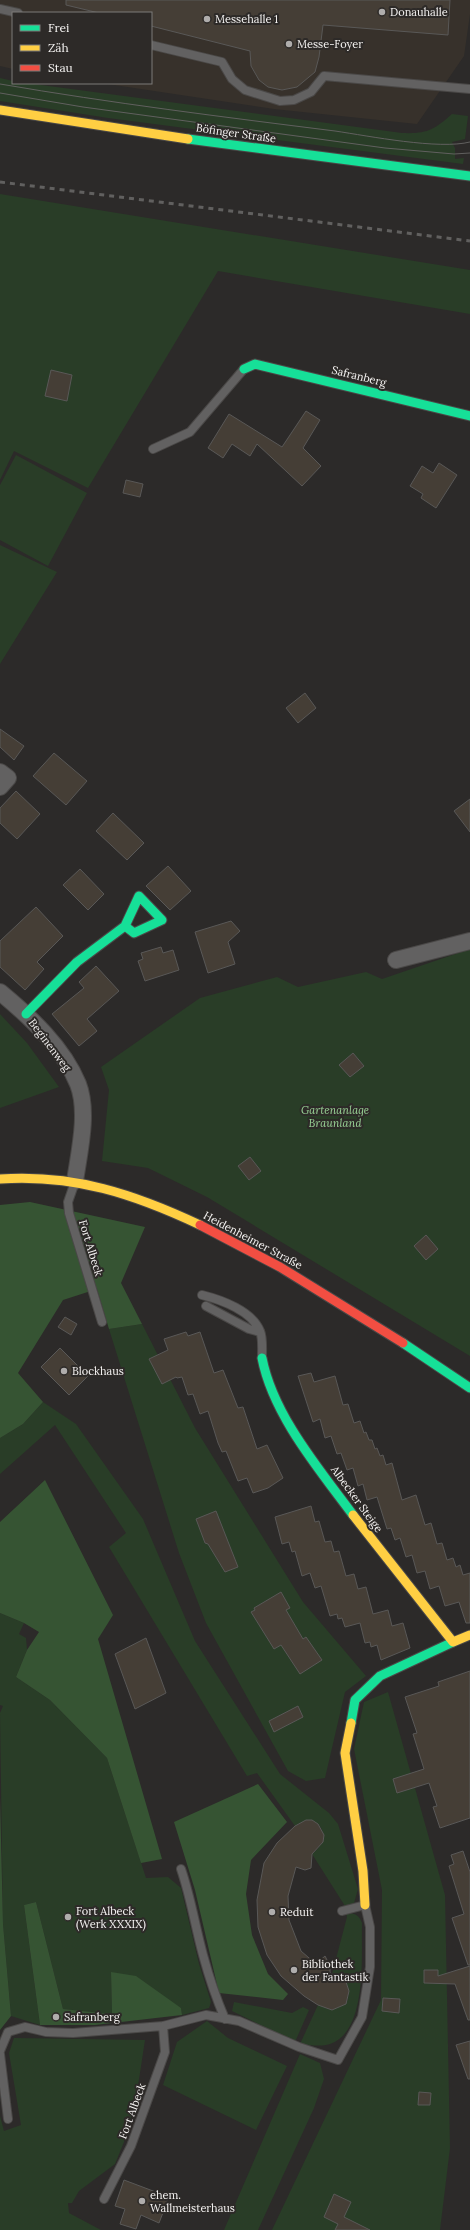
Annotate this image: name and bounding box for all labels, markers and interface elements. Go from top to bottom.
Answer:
place label: Donauhalle [390,5,448,19]
marker: Donauhalle [377,7,387,17]
legend [12,12,152,84]
place label: Messehalle 1 [215,12,278,26]
marker: Messehalle 1 [202,14,212,24]
text: Frei [48,20,69,35]
place label: Messe-Foyer [297,37,363,51]
marker: Messe-Foyer [284,39,294,49]
text: Zäh [48,40,69,55]
text: Stau [48,60,73,75]
street label: Böfinger Straße [195,120,277,146]
street label: Safranberg [330,362,389,390]
street label: Beginenweg [26,1016,75,1075]
park label: Gartenanlage Braunland [301,1103,369,1130]
street label: Heidenheimer Straße [201,1208,305,1272]
street label: Fort Albeck [76,1218,106,1278]
place label: Blockhaus [72,1364,124,1378]
marker: Blockhaus [59,1366,69,1376]
street label: Albecker Steige [328,1462,386,1535]
place label: Fort Albeck (Werk XXXIX) [76,1904,146,1932]
place label: Reduit [280,1905,314,1919]
marker: Reduit [267,1907,277,1917]
marker: Fort Albeck (Werk XXXIX) [63,1912,73,1922]
place label: Bibliothek der Fantastik [302,1957,368,1984]
marker: Bibliothek der Fantastik [289,1965,299,1975]
place label: Safranberg [64,2010,121,2024]
marker: Safranberg [51,2012,61,2022]
street label: Fort Albeck [115,2081,149,2141]
place label: ehem. Wallmeisterhaus [150,2188,235,2215]
marker: ehem. Wallmeisterhaus [137,2196,147,2206]

